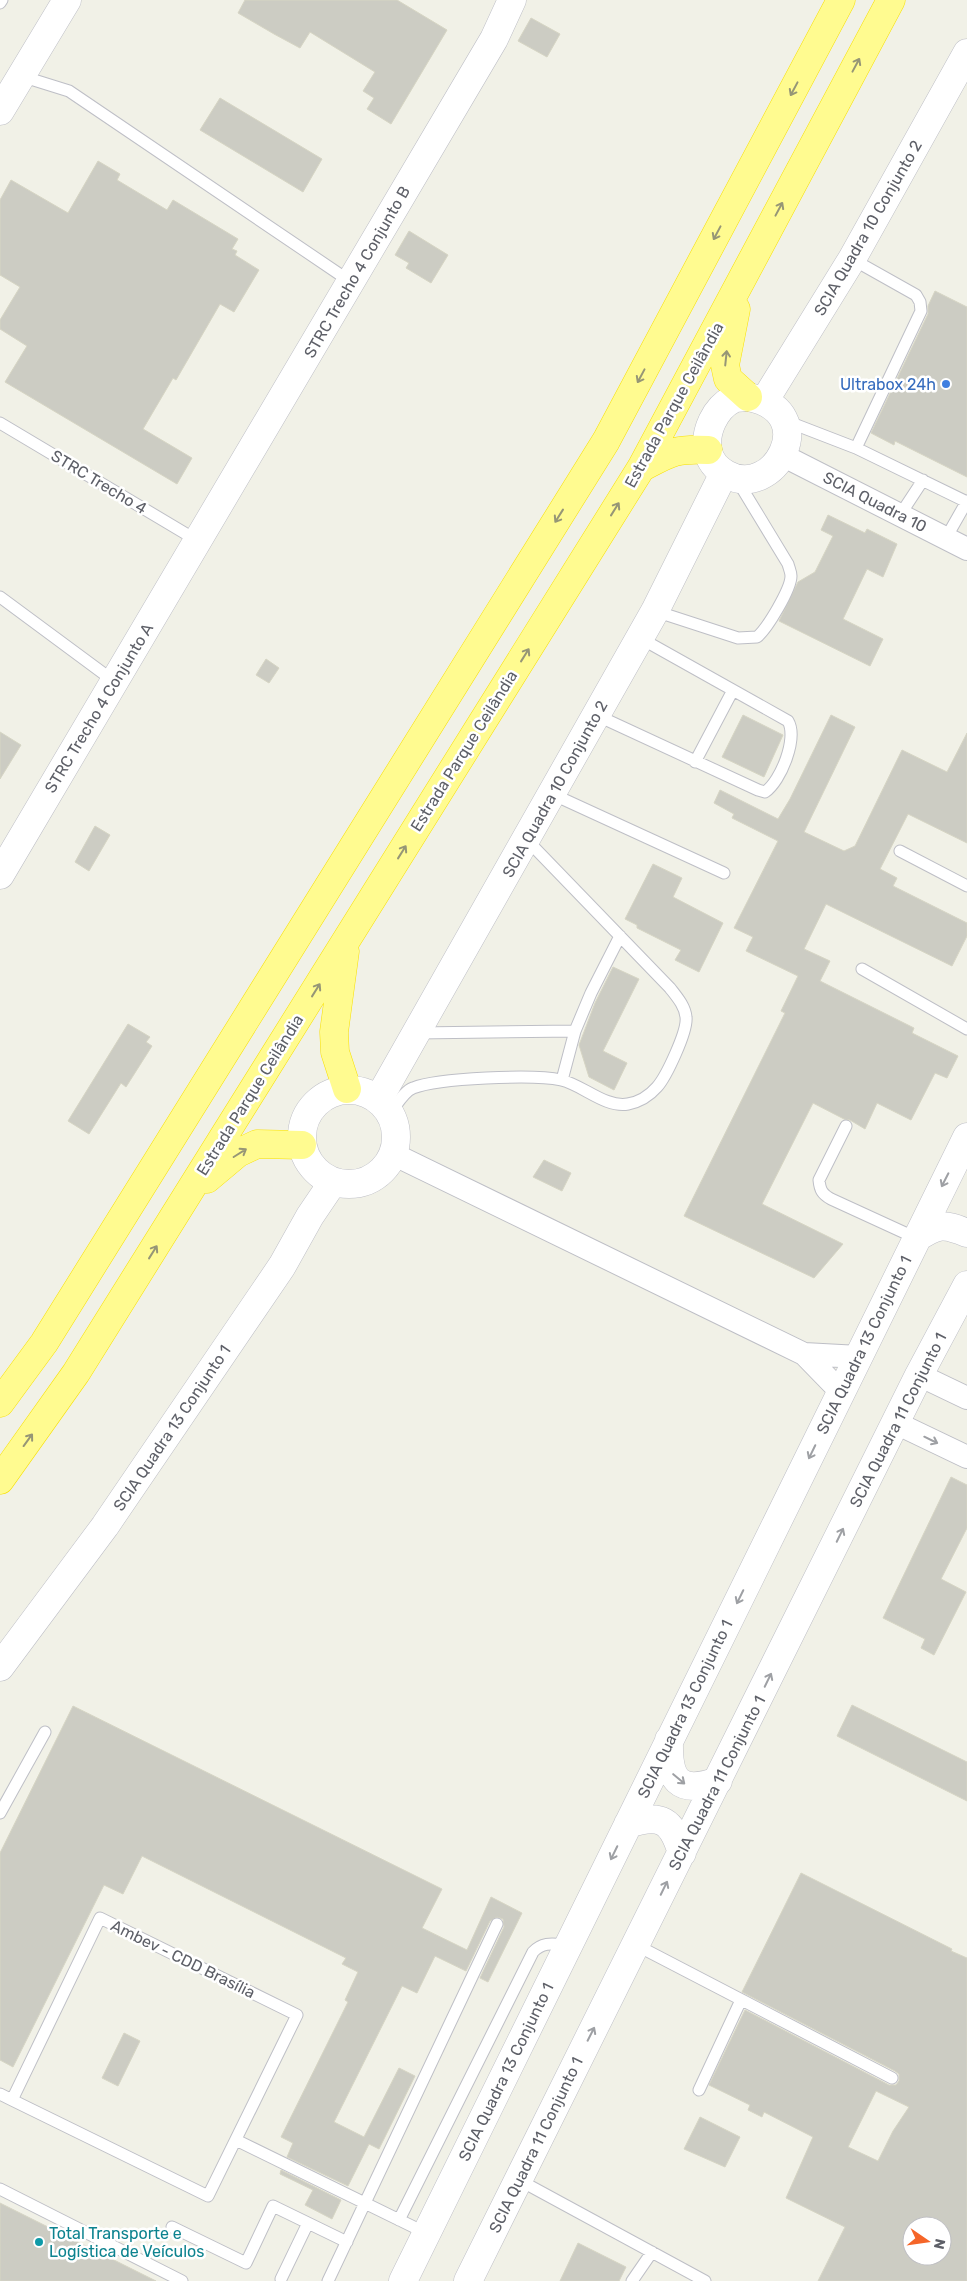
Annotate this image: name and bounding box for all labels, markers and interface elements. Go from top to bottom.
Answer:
one-way arrow [851,58,861,73]
one-way arrow [789,82,799,97]
street label: SCIA Quadra 10 Conjunto 2 [810,137,926,319]
street label: STRC Trecho 4 Conjunto B [300,183,414,361]
one-way arrow [774,201,784,216]
one-way arrow [712,225,722,240]
street label: Estrada Parque Ceilândia [621,319,727,491]
one-way arrow [721,350,731,366]
one-way arrow [635,368,645,383]
place label: Ultrabox 24h [840,375,936,394]
marker: Ultrabox 24h [940,378,952,390]
street label: STRC Trecho 4 [48,446,150,518]
street label: SCIA Quadra 10 [820,468,930,536]
one-way arrow [610,502,621,516]
one-way arrow [553,509,563,523]
street label: STRC Trecho 4 Conjunto A [41,619,157,796]
one-way arrow [520,648,530,662]
street label: Estrada Parque Ceilândia [407,667,521,835]
street label: SCIA Quadra 10 Conjunto 2 [498,697,612,881]
one-way arrow [396,845,407,859]
one-way arrow [310,983,321,997]
street label: Estrada Parque Ceilândia [193,1011,307,1179]
one-way arrow [232,1148,246,1158]
one-way arrow [940,1172,949,1187]
one-way arrow [148,1245,158,1259]
street label: SCIA Quadra 13 Conjunto 1 [812,1253,916,1437]
street label: SCIA Quadra 11 Conjunto 1 [846,1330,950,1510]
street label: SCIA Quadra 13 Conjunto 1 [109,1341,235,1515]
one-way arrow [23,1434,33,1448]
one-way arrow [923,1436,938,1445]
one-way arrow [807,1444,816,1459]
one-way arrow [836,1528,845,1543]
one-way arrow [735,1589,744,1604]
street label: SCIA Quadra 13 Conjunto 1 [633,1617,737,1801]
one-way arrow [763,1673,773,1688]
street label: SCIA Quadra 11 Conjunto 1 [665,1693,769,1873]
one-way arrow [672,1774,685,1785]
one-way arrow [609,1845,618,1860]
one-way arrow [660,1881,669,1896]
street label: Ambev - CDD Brasília [108,1916,258,2002]
street label: SCIA Quadra 13 Conjunto 1 [454,1980,558,2164]
one-way arrow [587,2027,597,2042]
street label: SCIA Quadra 11 Conjunto 1 [485,2054,587,2236]
north arrow [902,2216,952,2266]
place label: Total Transporte e Logística de Veículos [49,2224,204,2261]
marker: Total Transporte e Logística de Veículos [33,2236,45,2248]
text: N [930,2237,949,2251]

